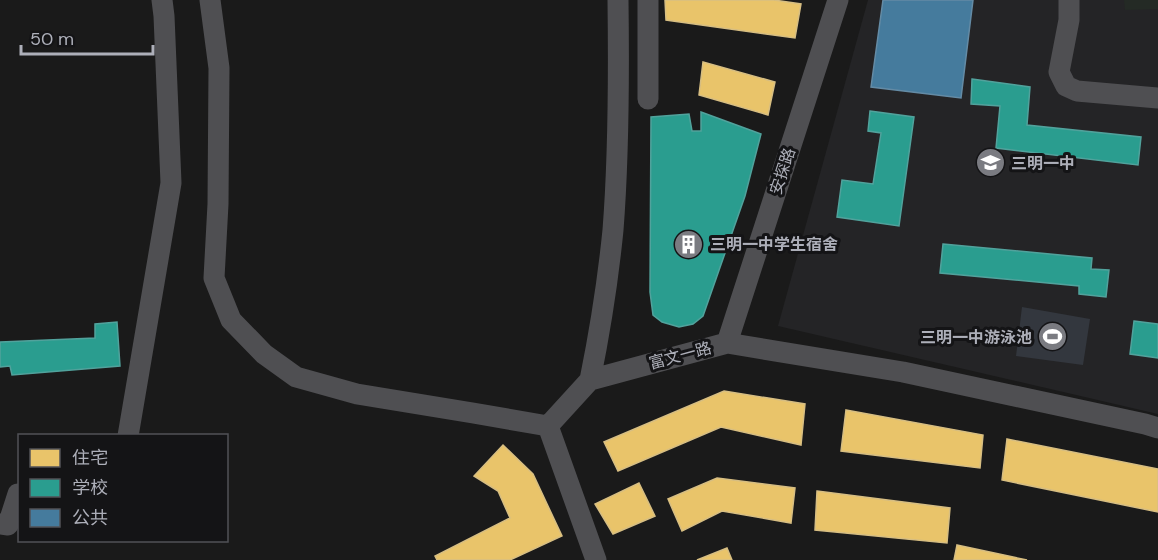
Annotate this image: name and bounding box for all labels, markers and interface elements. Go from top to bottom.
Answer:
scale bar [21,18,153,56]
text: 50 m [30,27,74,51]
street label: 安探路 [765,145,800,197]
school or university icon: 三明一中 [974,147,1006,179]
place label: 三明一中 [1011,153,1075,174]
building icon: 三明一中学生宿舍 [673,228,705,260]
place label: 三明一中学生宿舍 [710,234,838,255]
sports icon: 三明一中游泳池 [1037,321,1069,353]
place label: 三明一中游泳池 [920,327,1032,348]
street label: 富文一路 [646,337,714,374]
legend [18,434,228,542]
text: 住宅 [72,446,108,470]
text: 学校 [72,476,108,500]
text: 公共 [72,506,108,530]

